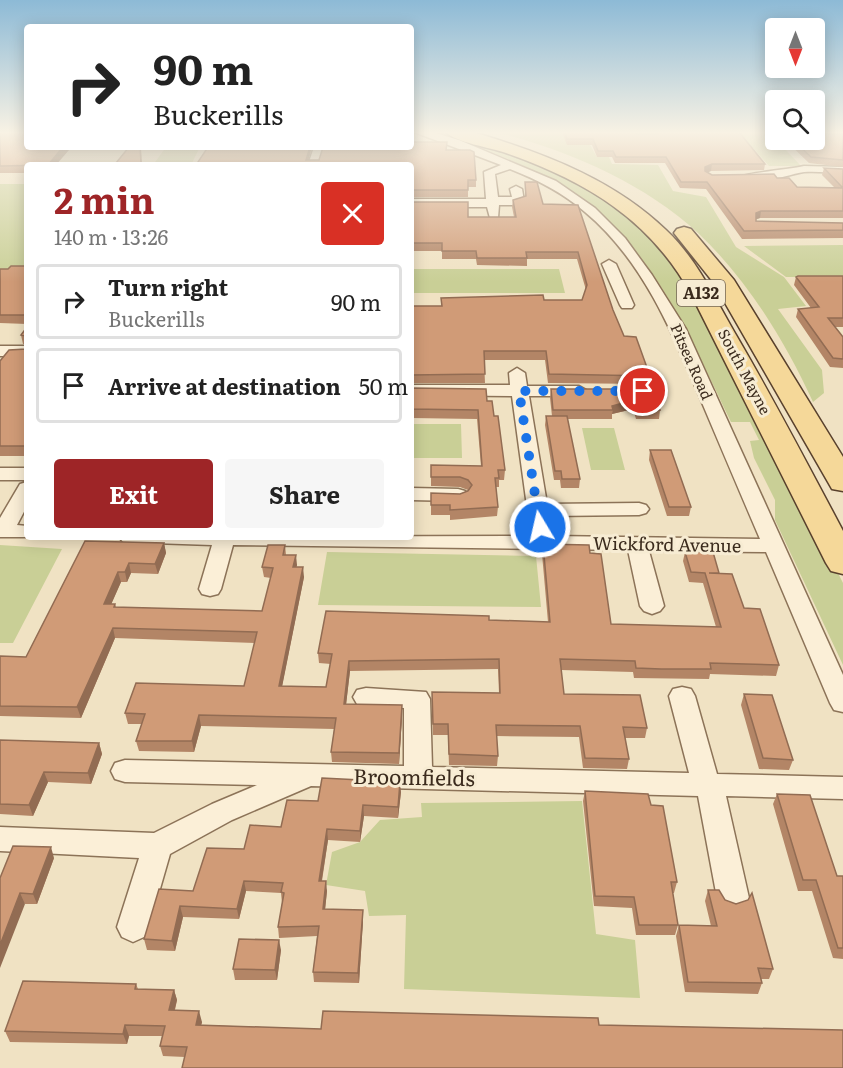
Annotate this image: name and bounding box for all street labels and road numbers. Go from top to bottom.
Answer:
road number: A132 [677,280,725,306]
street label: Pitsea Road [665,320,719,403]
street label: South Mayne [713,324,778,418]
street label: Wickford Avenue [593,529,741,558]
street label: Broomfields [353,759,475,792]

